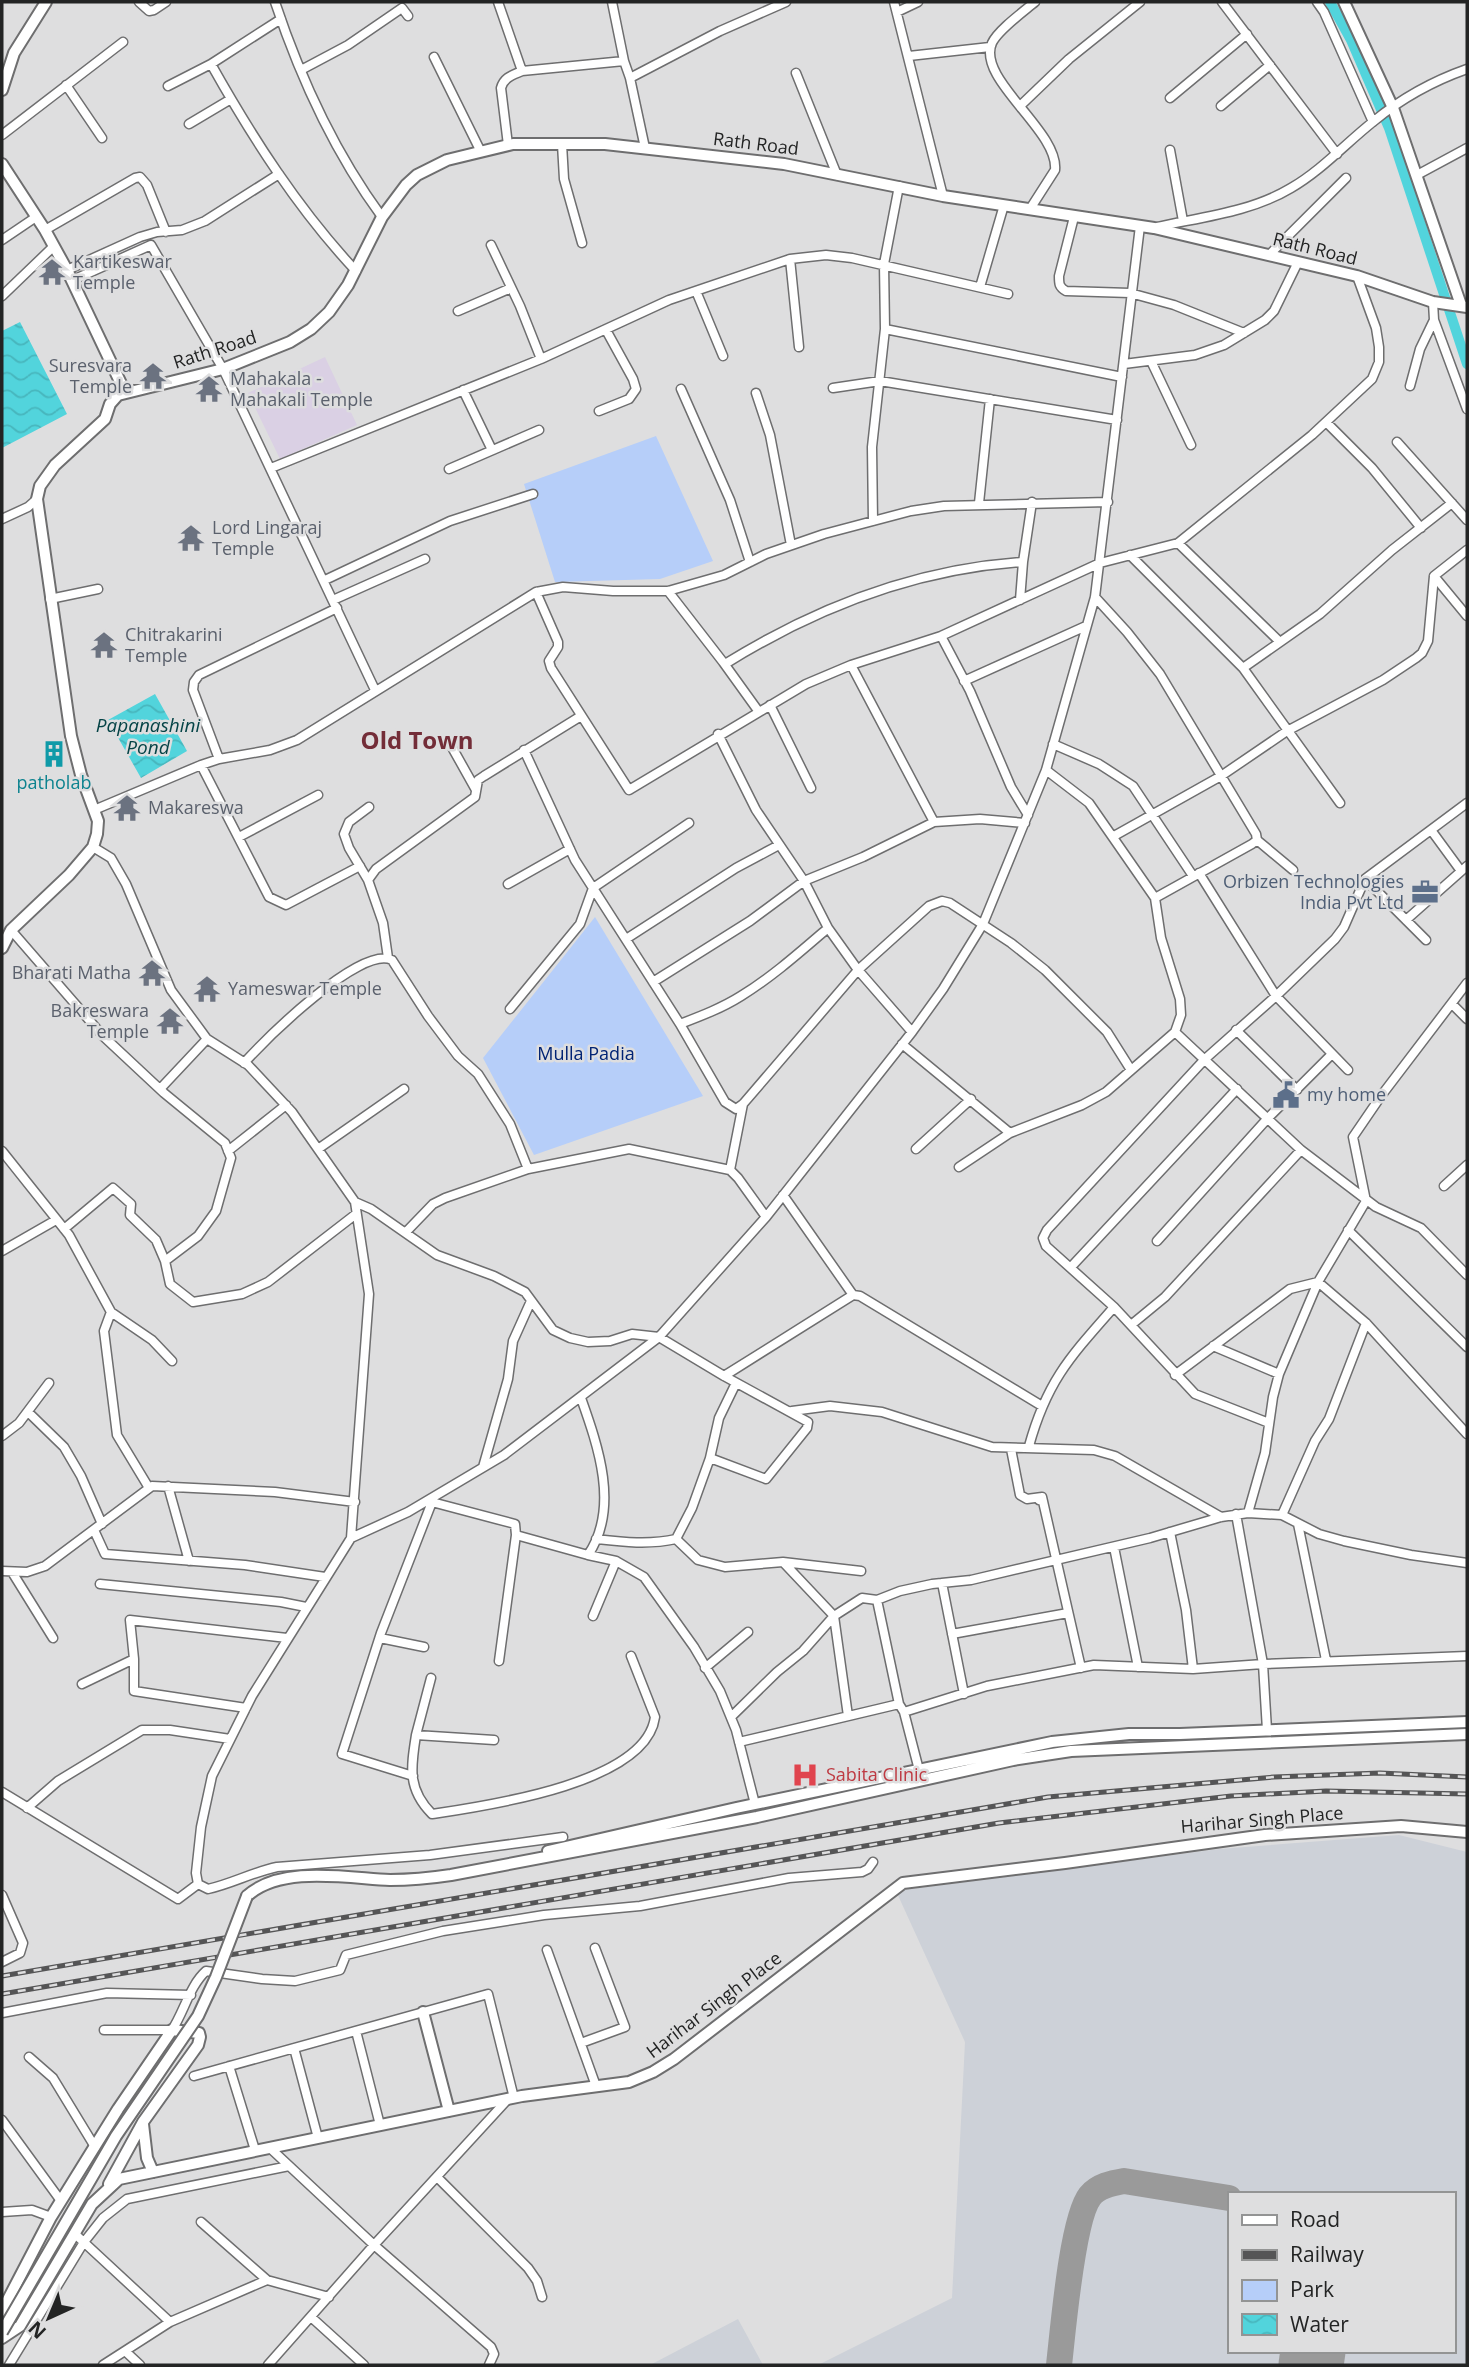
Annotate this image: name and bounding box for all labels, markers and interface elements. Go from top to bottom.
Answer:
street label: Rath Road [712,126,800,160]
street label: Rath Road [1271,226,1360,270]
place label: Kartikeswar Temple [73,249,172,294]
temple icon: Kartikeswar Temple [37,257,67,287]
street label: Rath Road [170,324,259,374]
place label: Suresvara Temple [49,353,132,398]
temple icon: Suresvara Temple [138,361,168,391]
place label: Mahakala - Mahakali Temple [230,366,373,411]
temple icon: Mahakala - Mahakali Temple [194,374,224,404]
place label: Lord Lingaraj Temple [212,515,322,560]
temple icon: Lord Lingaraj Temple [176,523,206,553]
place label: Chitrakarini Temple [125,622,223,667]
temple icon: Chitrakarini Temple [89,630,119,660]
water label: Papanashini Pond [96,712,201,760]
district label: Old Town [361,723,473,756]
building icon: patholab [39,739,69,769]
place label: patholab [17,770,91,794]
temple icon: Makareswa [112,793,142,823]
place label: Makareswa [148,795,244,819]
place label: Orbizen Technologies India Pvt Ltd [1223,869,1404,914]
office icon: Orbizen Technologies India Pvt Ltd [1410,877,1440,907]
temple icon: Bharati Matha [137,958,167,988]
place label: Bharati Matha [12,960,131,984]
temple icon: Yameswar Temple [192,974,222,1004]
place label: Yameswar Temple [228,976,382,1000]
place label: Bakreswara Temple [51,998,149,1043]
temple icon: Bakreswara Temple [155,1006,185,1036]
park label: Mulla Padia [537,1041,635,1065]
public building icon: my home [1271,1080,1301,1110]
place label: my home [1307,1082,1386,1106]
hospital icon: Sabita Clinic [790,1760,820,1790]
place label: Sabita Clinic [826,1762,928,1786]
street label: Harihar Singh Place [1180,1800,1344,1838]
street label: Harihar Singh Place [641,1945,786,2063]
legend [1228,2192,1455,2353]
text: Road [1290,2205,1340,2233]
text: Railway [1290,2240,1364,2268]
text: Park [1290,2275,1334,2303]
north arrow [14,2283,84,2353]
text: Water [1290,2310,1349,2338]
text: N [23,2316,52,2345]

